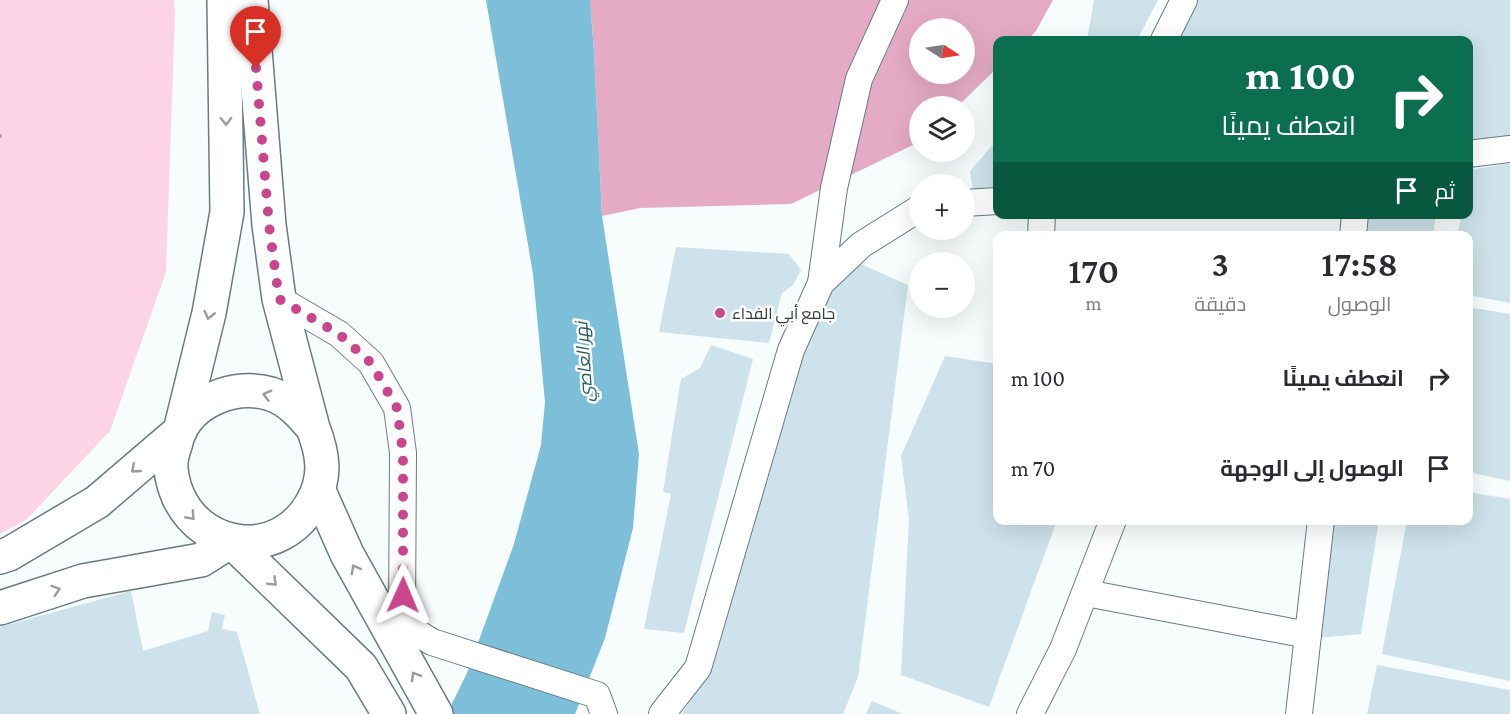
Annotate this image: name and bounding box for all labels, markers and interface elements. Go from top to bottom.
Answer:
pin [230,6,281,68]
icon: arrive [239,15,272,48]
north arrow [909,18,975,84]
map controls [909,18,975,318]
text: 100 m [1246,51,1356,98]
icon: right [1377,60,1455,138]
button: layers [909,96,975,162]
text: انعطف يمينًا [1221,111,1356,141]
one-way arrow [220,117,232,126]
button: + [909,174,975,240]
icon: arrive [1390,174,1423,207]
text: ثم [1435,179,1455,204]
text: 3 [1211,244,1229,284]
text: 17:58 [1321,244,1398,284]
text: 170 [1068,251,1119,291]
button: − [909,252,975,318]
text: m [1086,292,1102,314]
text: دقيقة [1194,293,1246,315]
text: الوصول [1328,293,1391,315]
place label: جامع أبي الفداء [732,304,835,327]
marker: جامع أبي الفداء [713,306,727,320]
one-way arrow [203,309,216,319]
water label: نهر العاصي [571,319,601,403]
icon: right [1422,362,1455,395]
text: 100 m [1011,366,1065,391]
text: انعطف يمينًا [1282,366,1404,391]
one-way arrow [262,389,272,402]
icon: arrive [1422,452,1455,485]
text: 70 m [1011,456,1055,481]
text: الوصول إلى الوجهة [1220,456,1404,481]
one-way arrow [131,462,142,473]
one-way arrow [184,510,195,520]
position arrow [371,563,435,627]
one-way arrow [351,565,362,575]
one-way arrow [266,575,277,586]
one-way arrow [50,585,61,597]
one-way arrow [410,672,422,683]

